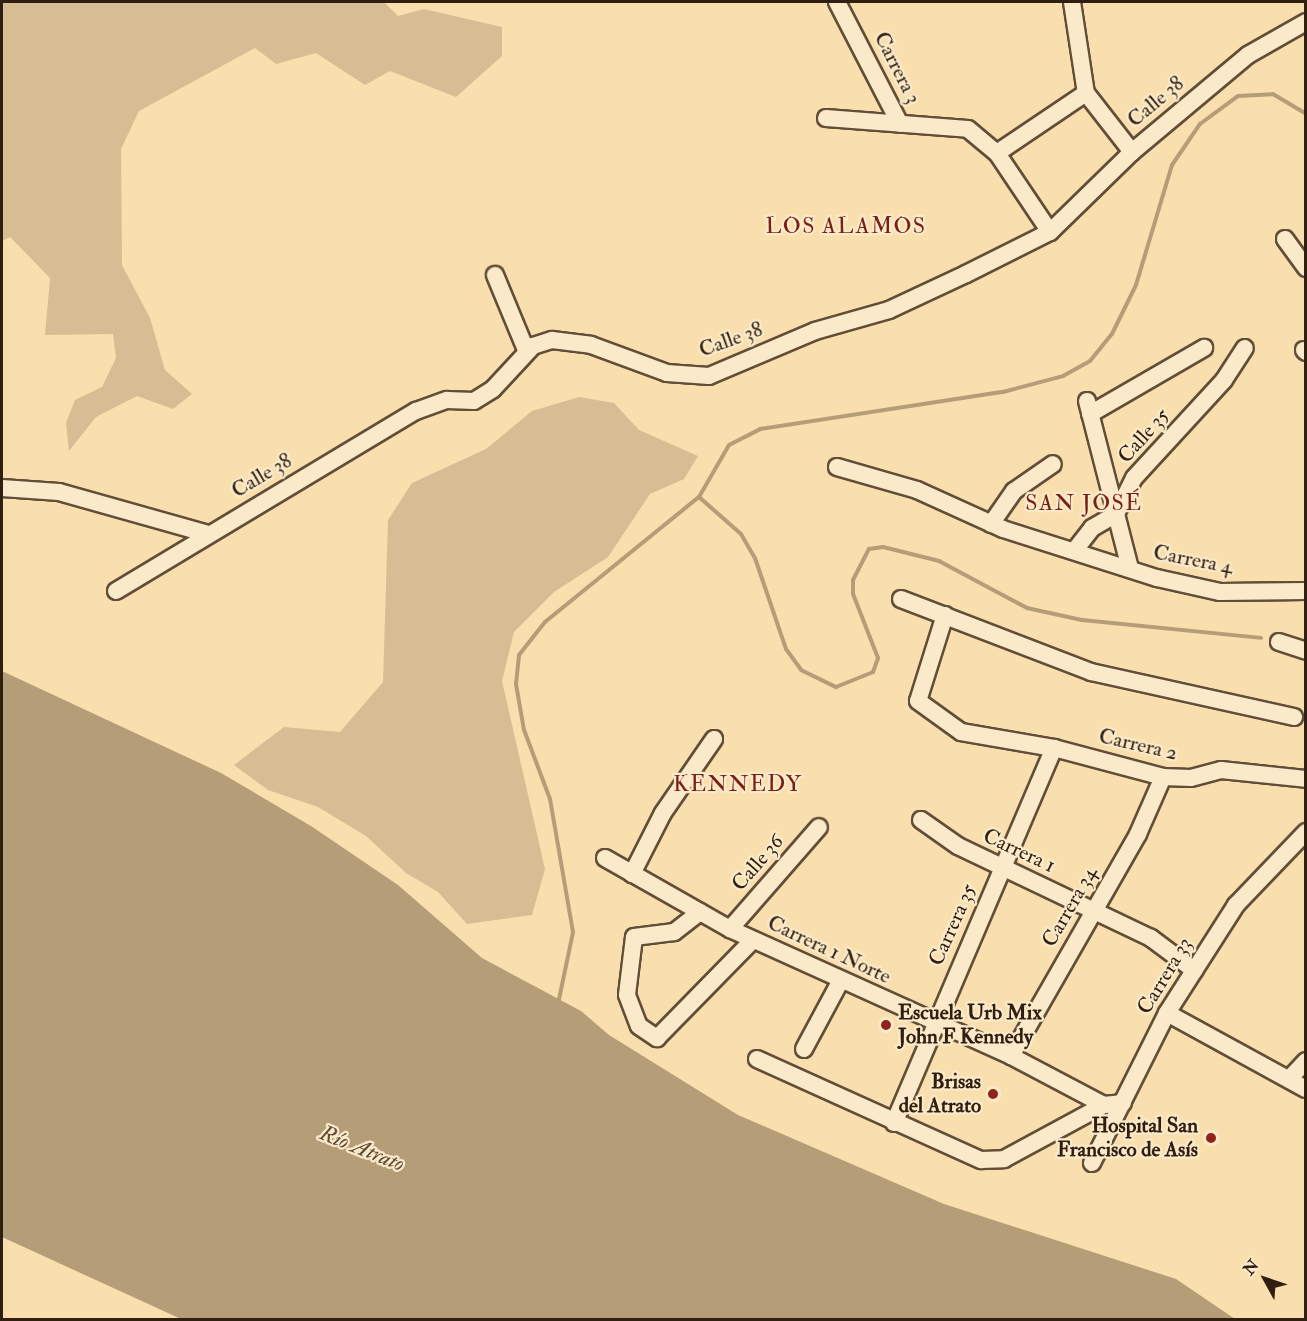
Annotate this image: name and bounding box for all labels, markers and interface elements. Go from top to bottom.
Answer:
street label: Carrera 3 [868,28,926,108]
street label: Calle 38 [1123,71,1189,133]
district label: LOS ALAMOS [765,214,927,240]
street label: Calle 38 [696,317,766,363]
street label: Calle 35 [1113,403,1175,469]
street label: Calle 38 [227,448,297,504]
district label: SAN JOSÉ [1025,491,1143,517]
street label: Carrera 4 [1151,540,1235,580]
street label: Carrera 2 [1096,724,1180,766]
district label: KENNEDY [673,772,803,798]
street label: Carrera 1 [979,823,1059,879]
street label: Calle 36 [727,830,789,896]
street label: Carrera 34 [1037,862,1103,952]
street label: Carrera 35 [924,880,982,970]
street label: Carrera 1 Norte [763,910,895,990]
street label: Carrera 33 [1132,933,1198,1019]
place label: Escuela Urb Mix John F Kennedy [898,1000,1042,1050]
marker: Escuela Urb Mix John F Kennedy [879,1018,893,1032]
place label: Brisas del Atrato [899,1069,981,1119]
marker: Brisas del Atrato [986,1087,1000,1101]
place label: Hospital San Francisco de Asís [1057,1113,1198,1163]
water label: Río Atrato [316,1120,408,1178]
marker: Hospital San Francisco de Asís [1202,1129,1220,1147]
north arrow [1235,1249,1295,1309]
text: N [1239,1256,1263,1279]

